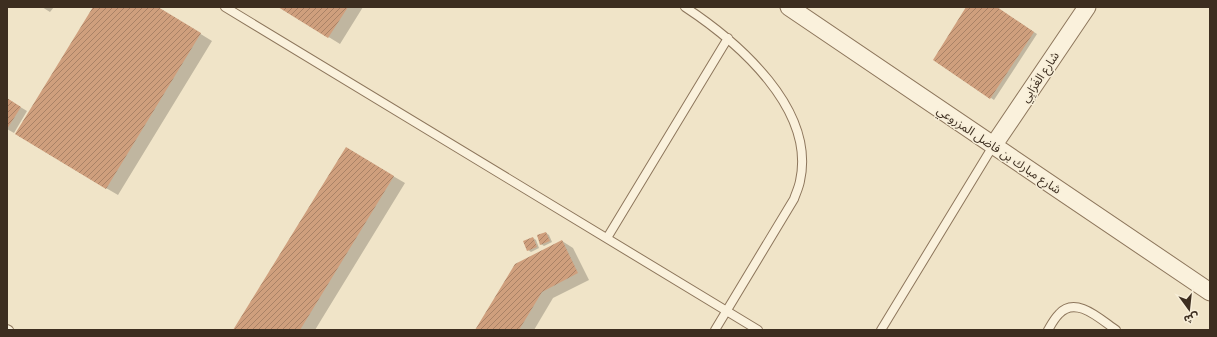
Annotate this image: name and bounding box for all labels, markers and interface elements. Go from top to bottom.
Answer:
street label: شارع الغَرَابِي [1018,49,1064,107]
street label: شارع مبارك بن فاضل المزروعي [933,103,1064,199]
north arrow [1169,289,1209,329]
text: ش [1182,310,1200,326]

